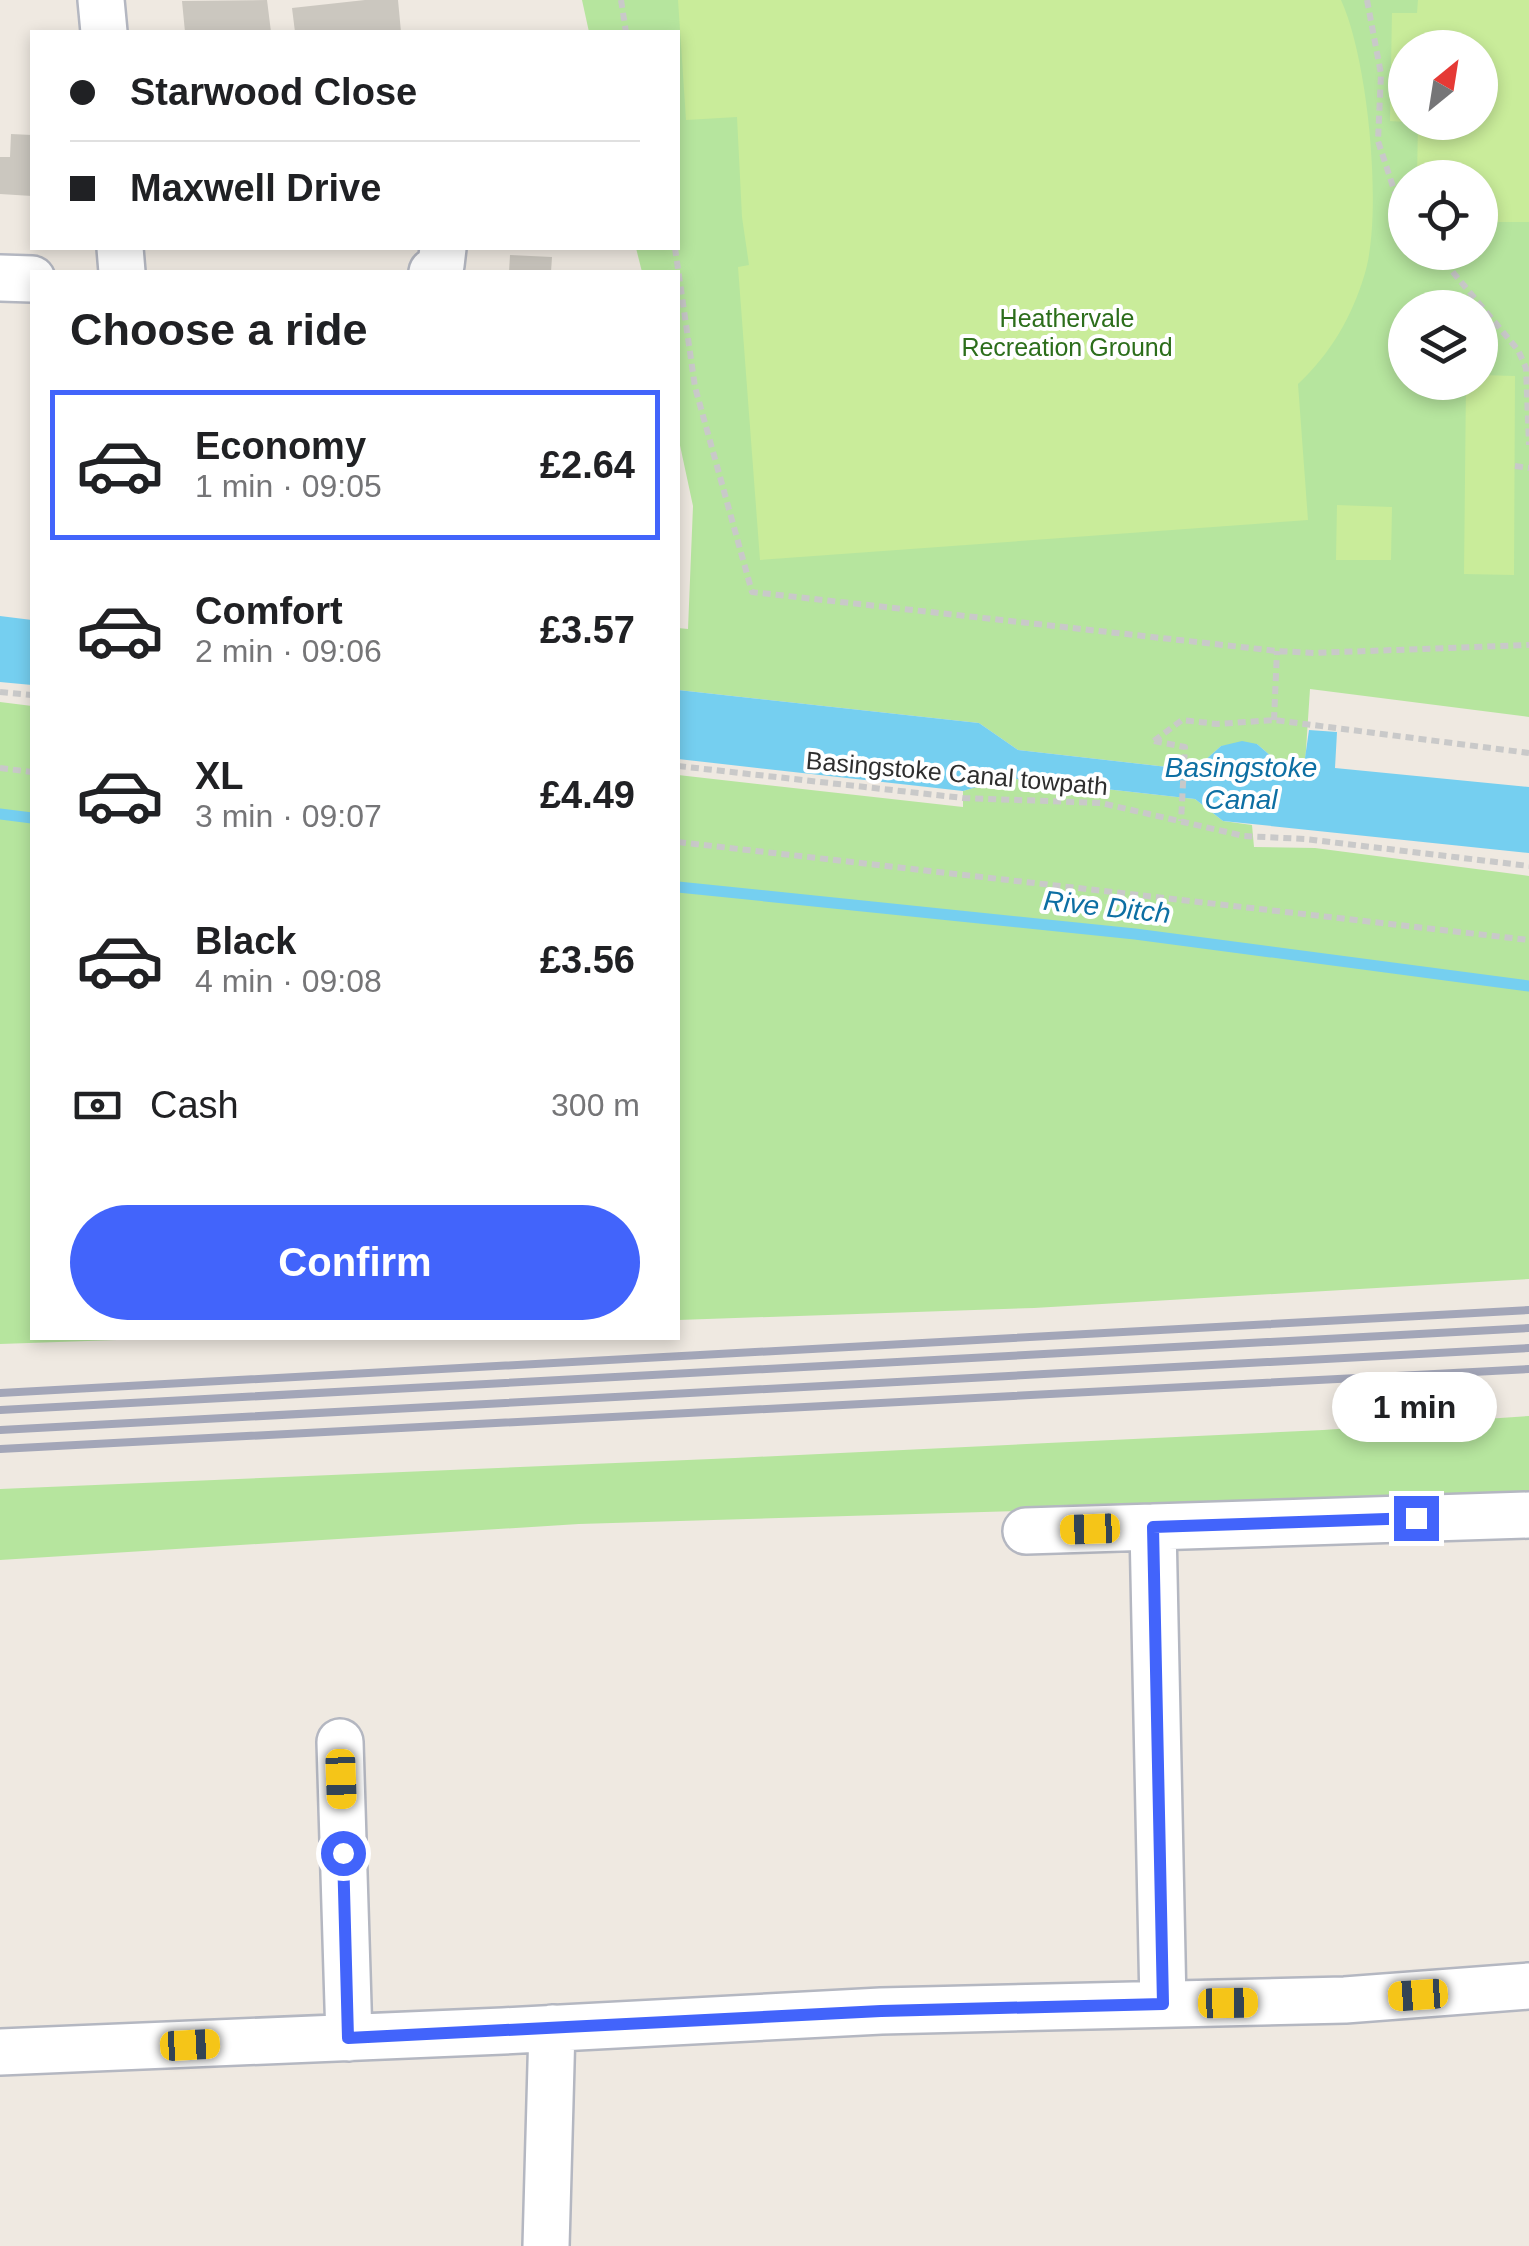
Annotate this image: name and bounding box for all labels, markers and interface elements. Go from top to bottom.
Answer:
north arrow [1388,30,1498,140]
map controls [1388,30,1498,400]
text: Starwood Close [130,71,417,113]
button: locate [1388,160,1498,270]
text: Maxwell Drive [130,167,381,209]
button: layers [1388,290,1498,400]
text: Choose a ride [70,304,368,355]
park label: Heathervale Recreation Ground [961,304,1173,361]
icon: car [75,420,165,510]
text: Economy [195,425,366,467]
text: £2.64 [540,444,635,486]
text: 1 min · 09:05 [195,468,382,504]
icon: car [75,585,165,675]
text: Comfort [195,590,343,632]
text: £3.57 [540,609,635,651]
text: 2 min · 09:06 [195,633,382,669]
street label: Basingstoke Canal towpath [805,746,1109,800]
icon: car [75,750,165,840]
water label: Basingstoke Canal [1165,752,1317,815]
text: XL [195,755,244,797]
text: £4.49 [540,774,635,816]
text: 3 min · 09:07 [195,798,382,834]
water label: Rive Ditch [1042,885,1172,929]
icon: car [75,915,165,1005]
text: Black [195,920,296,962]
text: £3.56 [540,939,635,981]
text: 4 min · 09:08 [195,963,382,999]
icon: cash [70,1078,125,1133]
text: Cash [150,1084,239,1126]
text: 300 m [551,1087,640,1123]
button: Confirm [70,1205,640,1320]
callout: 1 min [1334,1373,1498,1443]
text: 1 min [1373,1389,1456,1425]
route end [1394,1496,1439,1541]
car [1059,1513,1121,1545]
car [325,1748,357,1810]
route start [321,1831,366,1876]
car [1387,1978,1449,2012]
car [1198,1987,1258,2019]
car [159,2028,221,2062]

